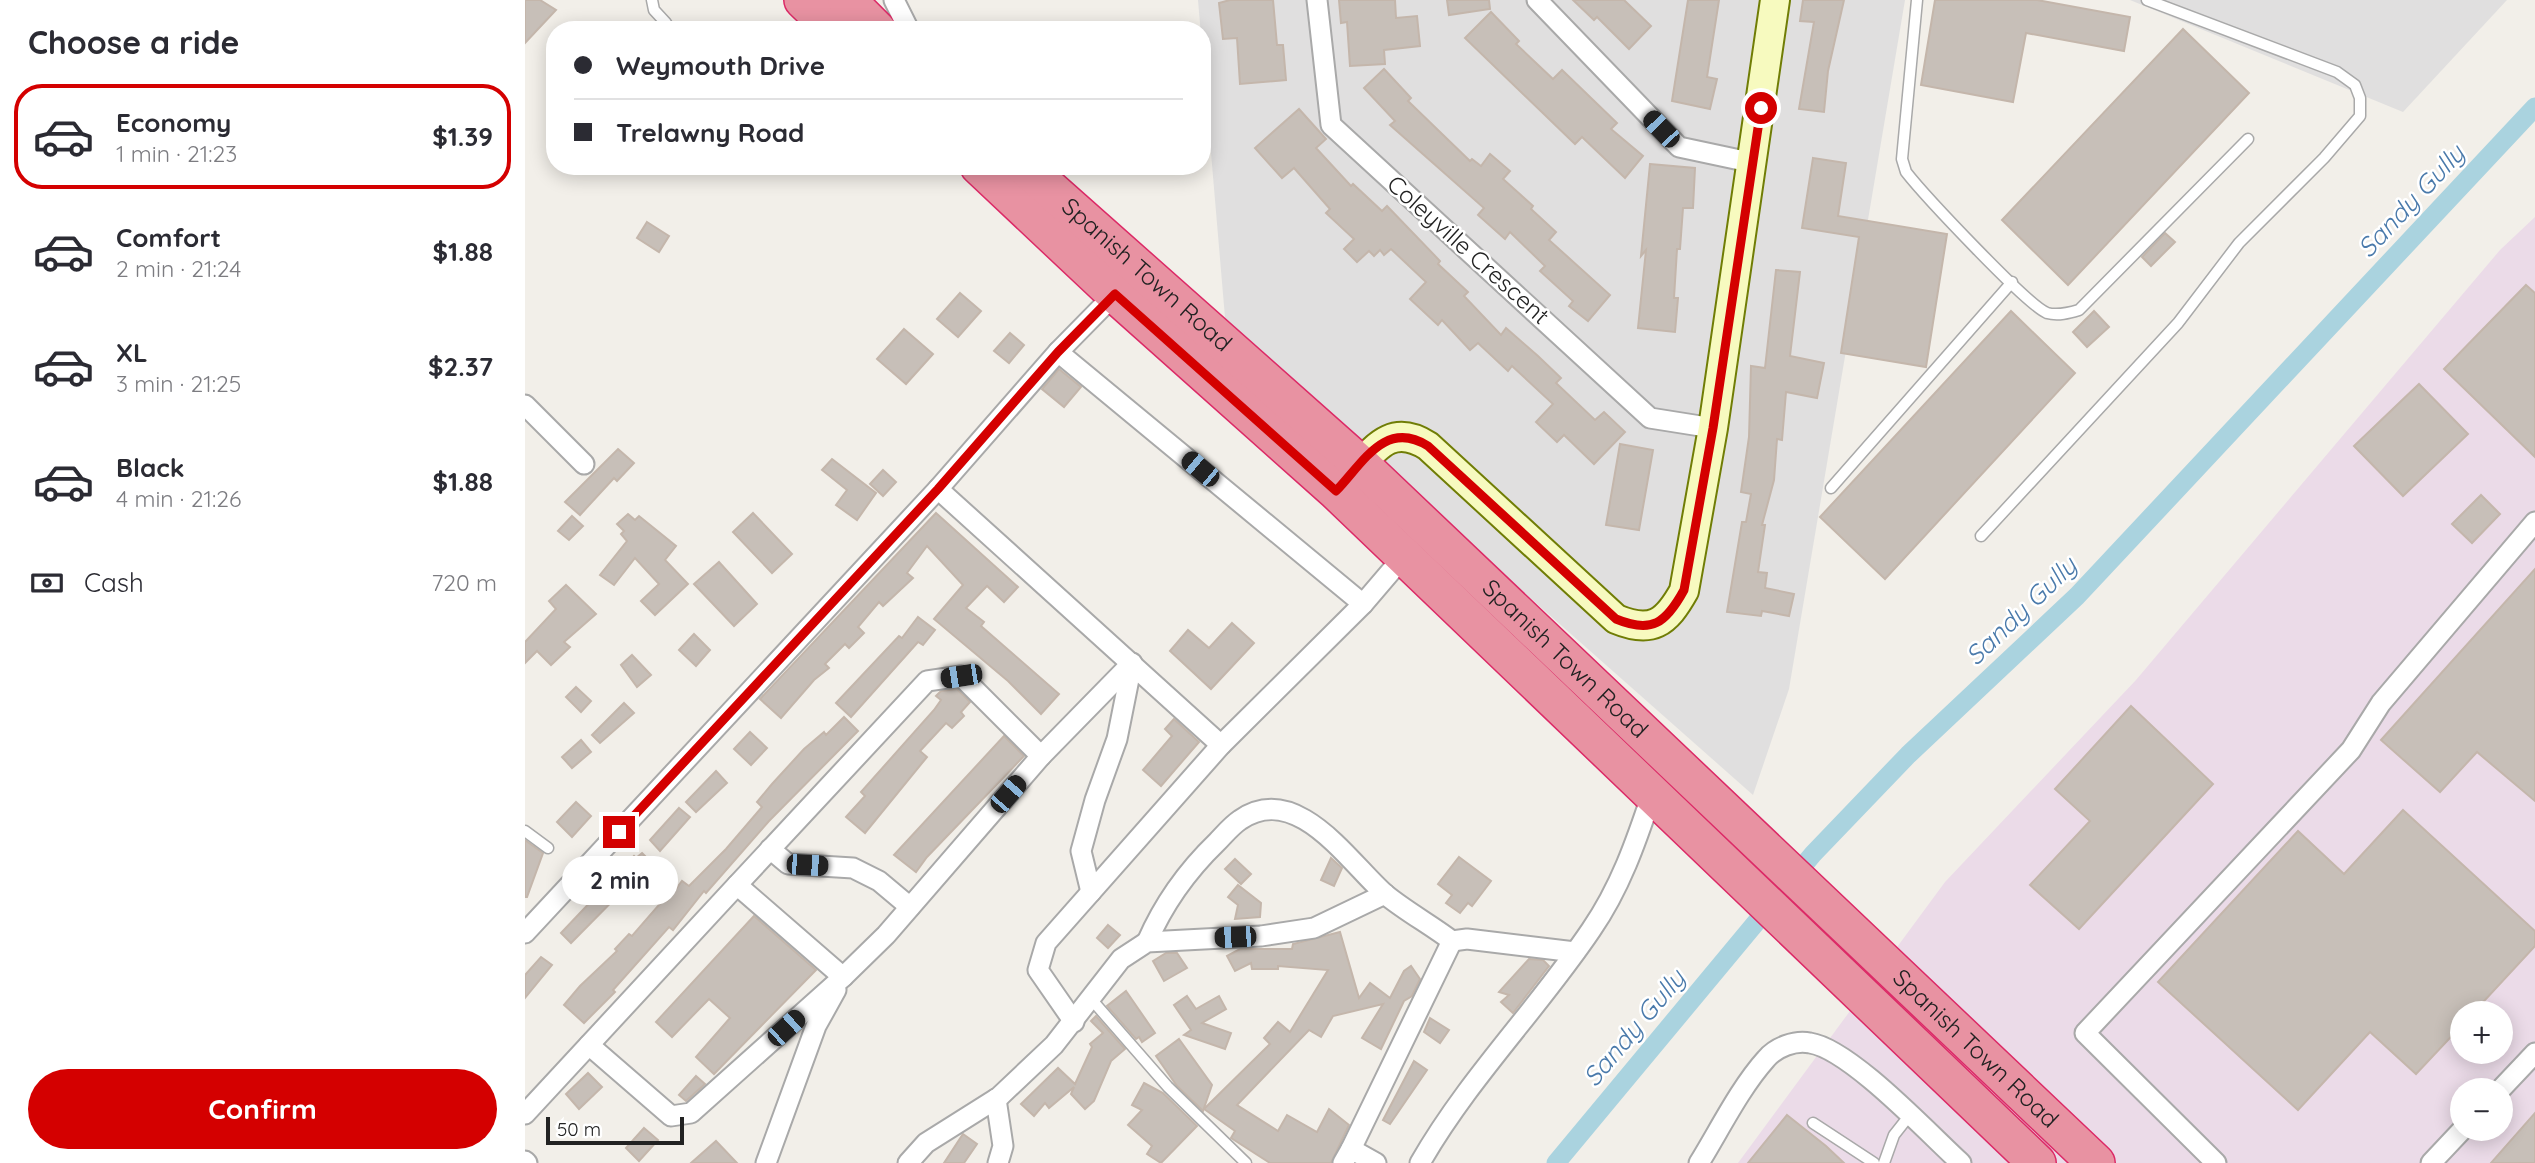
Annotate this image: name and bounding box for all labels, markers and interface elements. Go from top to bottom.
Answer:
text: Choose a ride [28,22,240,62]
text: Weymouth Drive [616,49,825,82]
route start [1745,92,1777,124]
icon: car [32,105,95,168]
text: Economy [116,106,231,139]
car [1639,107,1684,151]
text: Trelawny Road [616,116,804,149]
text: $1.39 [432,120,493,153]
water label: Sandy Gully [2350,137,2472,264]
text: 1 min · 21:23 [116,139,237,168]
street label: Coleyville Crescent [1381,168,1556,330]
street label: Spanish Town Road [1056,191,1239,357]
icon: car [32,220,95,283]
text: Comfort [116,221,221,254]
text: $1.88 [432,235,493,268]
text: 2 min · 21:24 [116,254,241,283]
icon: car [32,335,95,398]
text: XL [116,336,148,369]
text: $2.37 [428,350,493,383]
text: 3 min · 21:25 [116,369,241,398]
car [1178,447,1223,491]
icon: car [32,450,95,513]
text: Black [116,451,185,484]
text: $1.88 [432,465,493,498]
text: 4 min · 21:26 [116,484,241,513]
water label: Sandy Gully [1958,549,2084,672]
icon: cash [28,564,66,602]
text: Cash [84,566,144,599]
text: 720 m [432,568,497,597]
street label: Spanish Town Road [1477,572,1655,744]
car [939,662,984,690]
car [987,771,1030,817]
route end [603,816,635,848]
car [786,853,829,877]
callout: 2 min [561,856,677,906]
text: 2 min [590,866,650,895]
car [1214,926,1257,948]
water label: Sandy Gully [1575,962,1693,1093]
street label: Spanish Town Road [1887,962,2065,1134]
map controls [2450,1001,2513,1141]
button: + [2450,1001,2513,1064]
car [764,1006,809,1050]
button: Confirm [28,1069,497,1149]
button: − [2450,1078,2513,1141]
scale bar [546,1114,684,1146]
text: 50 m [557,1117,601,1141]

